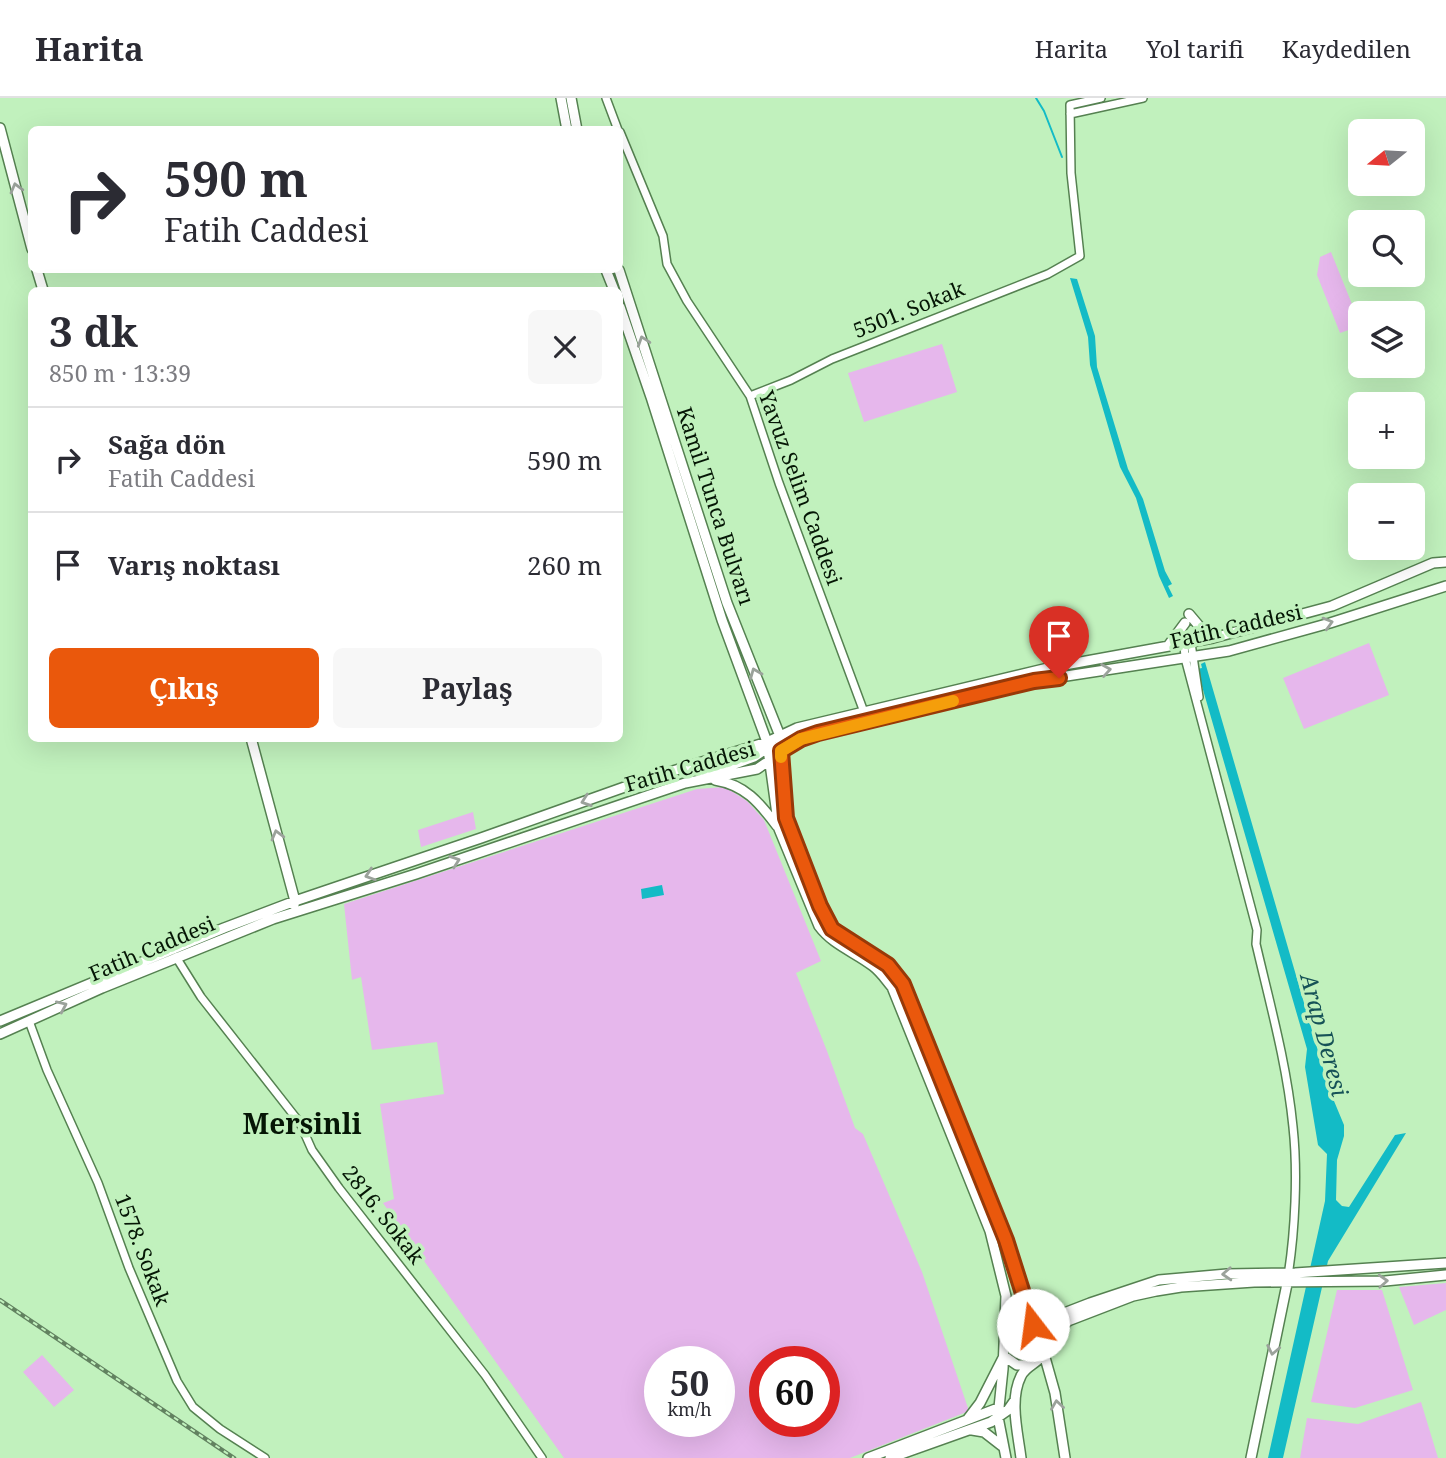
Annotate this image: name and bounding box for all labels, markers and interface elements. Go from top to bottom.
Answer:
text: Harita [35,26,144,71]
text: Harita [1035,32,1108,65]
text: Yol tarifi [1146,32,1244,65]
text: Kaydedilen [1282,32,1411,65]
north arrow [1348,119,1424,196]
map controls [1348,119,1425,560]
text: 590 m [164,145,308,211]
icon: right [49,154,140,245]
one-way arrow [10,183,24,195]
text: Fatih Caddesi [164,208,369,251]
button: search [1348,210,1425,287]
street label: 5501. Sokak [849,274,969,344]
button: layers [1348,301,1425,378]
text: 3 dk [49,302,138,359]
button: close [528,310,602,384]
one-way arrow [636,336,651,348]
text: 850 m · 13:39 [49,357,191,389]
street label: Yavuz Selim Caddesi [752,386,849,589]
button: + [1348,392,1425,469]
street label: Kamil Tunca Bulvarı [671,403,761,609]
text: Sağa dön [108,426,226,462]
icon: right [49,441,87,479]
text: 590 m [527,442,602,478]
text: Fatih Caddesi [108,462,255,494]
button: − [1348,483,1425,560]
icon: arrive [49,546,87,584]
text: Varış noktası [108,547,280,583]
text: 260 m [527,547,602,583]
street label: Fatih Caddesi [1167,597,1305,655]
pin [1029,606,1089,678]
icon: arrive [1040,617,1078,655]
one-way arrow [1322,617,1334,631]
button: Çıkış [49,648,319,728]
button: Paylaş [333,648,602,728]
one-way arrow [1100,663,1112,678]
one-way arrow [749,667,763,679]
street label: Fatih Caddesi [621,734,758,798]
one-way arrow [580,793,592,807]
one-way arrow [271,829,285,841]
one-way arrow [448,855,460,869]
one-way arrow [365,867,377,881]
street label: Fatih Caddesi [84,909,219,987]
water label: Arap Deresi [1293,968,1357,1100]
one-way arrow [55,1000,67,1014]
district label: Mersinli [242,1104,362,1142]
street label: 2816. Sokak [337,1159,431,1270]
street label: 1578. Sokak [109,1190,177,1310]
one-way arrow [1221,1266,1232,1281]
one-way arrow [1378,1273,1389,1288]
position arrow [996,1288,1070,1362]
one-way arrow [1267,1344,1282,1356]
speed limit sign: 60 [749,1346,840,1437]
text: 50 [670,1359,709,1406]
text: km/h [667,1397,712,1421]
one-way arrow [1050,1399,1065,1411]

